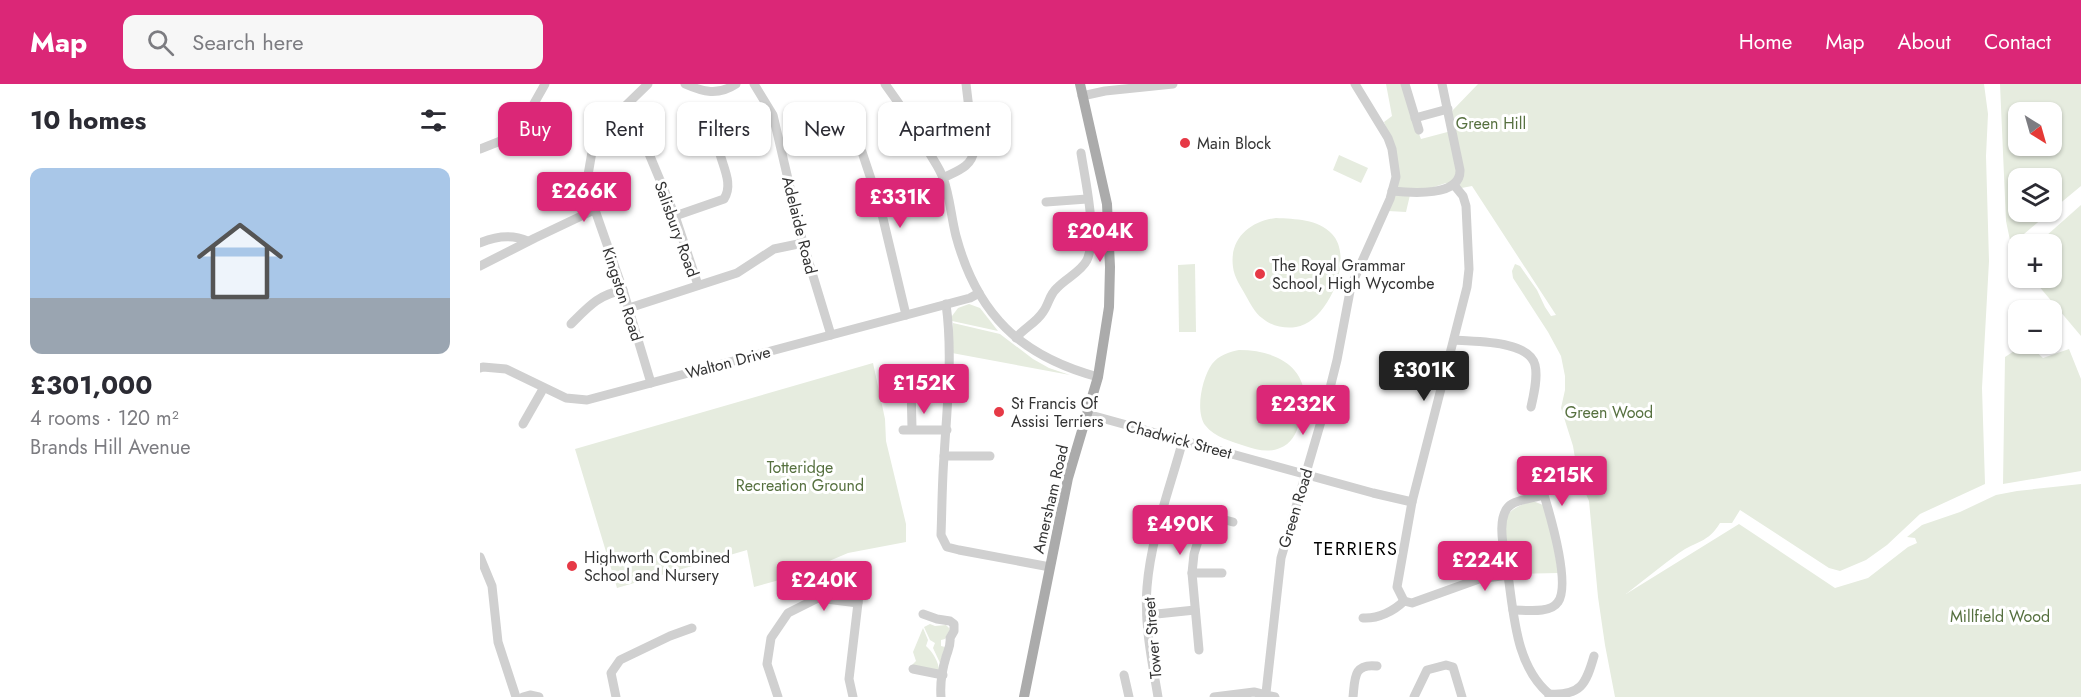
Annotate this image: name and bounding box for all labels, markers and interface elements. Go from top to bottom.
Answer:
search box [123,15,543,69]
text: Map [30,22,87,63]
icon: search [144,26,177,59]
text: Search here [192,26,304,58]
text: Home [1739,27,1792,57]
text: Map [1825,27,1865,57]
text: About [1898,27,1951,57]
text: Contact [1984,27,2051,57]
text: 10 homes [30,101,146,139]
chip: Buy [498,102,572,156]
chip: Rent [584,102,665,156]
chip: Filters [677,102,771,156]
chip: New [783,102,866,156]
chip: Apartment [878,102,1011,156]
north arrow [2008,102,2062,156]
map controls [2008,102,2062,354]
icon: filters [417,104,450,137]
park label: Green Hill [1456,112,1526,135]
place label: Main Block [1197,132,1272,155]
marker: Main Block [1178,136,1192,150]
button: layers [2008,168,2062,222]
pin: £266K [542,172,626,223]
street label: Adelaide Road [776,174,823,276]
text: £266K [551,177,617,206]
street label: Salisbury Road [649,178,705,280]
pin: £331K [858,178,942,229]
text: £331K [869,183,931,212]
icon: home [186,207,294,315]
pin: £204K [1058,212,1142,263]
text: £204K [1067,217,1133,246]
button: + [2008,234,2062,288]
street label: Kingston Road [597,244,649,344]
place label: The Royal Grammar School, High Wycombe [1272,254,1434,295]
marker: The Royal Grammar School, High Wycombe [1253,267,1267,281]
button: − [2008,300,2062,354]
street label: Walton Drive [683,340,773,385]
pin: £301K [1382,351,1466,402]
text: £301K [1393,356,1455,385]
pin: £152K [882,364,966,415]
text: £301,000 [30,366,153,404]
text: £152K [893,369,955,398]
pin: £232K [1261,385,1345,436]
text: £232K [1271,390,1335,419]
place label: St Francis Of Assisi Terriers [1011,392,1103,433]
park label: Green Wood [1565,401,1653,424]
text: 4 rooms · 120 m² [30,404,179,433]
marker: St Francis Of Assisi Terriers [992,405,1006,419]
street label: Chadwick Street [1123,414,1235,465]
text: Brands Hill Avenue [30,433,191,462]
street label: Amersham Road [1027,442,1074,556]
park label: Totteridge Recreation Ground [736,456,864,497]
pin: £215K [1520,456,1604,507]
text: £215K [1531,461,1593,490]
street label: Green Road [1273,466,1318,551]
pin: £490K [1138,505,1222,556]
text: £490K [1147,510,1213,539]
district label: TERRIERS [1314,536,1398,562]
pin: £224K [1443,541,1527,592]
place label: Highworth Combined School and Nursery [584,546,730,587]
text: £224K [1452,546,1518,575]
marker: Highworth Combined School and Nursery [565,559,579,573]
pin: £240K [782,561,866,612]
text: £240K [791,566,857,595]
street label: Tower Street [1137,596,1168,680]
park label: Millfield Wood [1950,605,2050,628]

